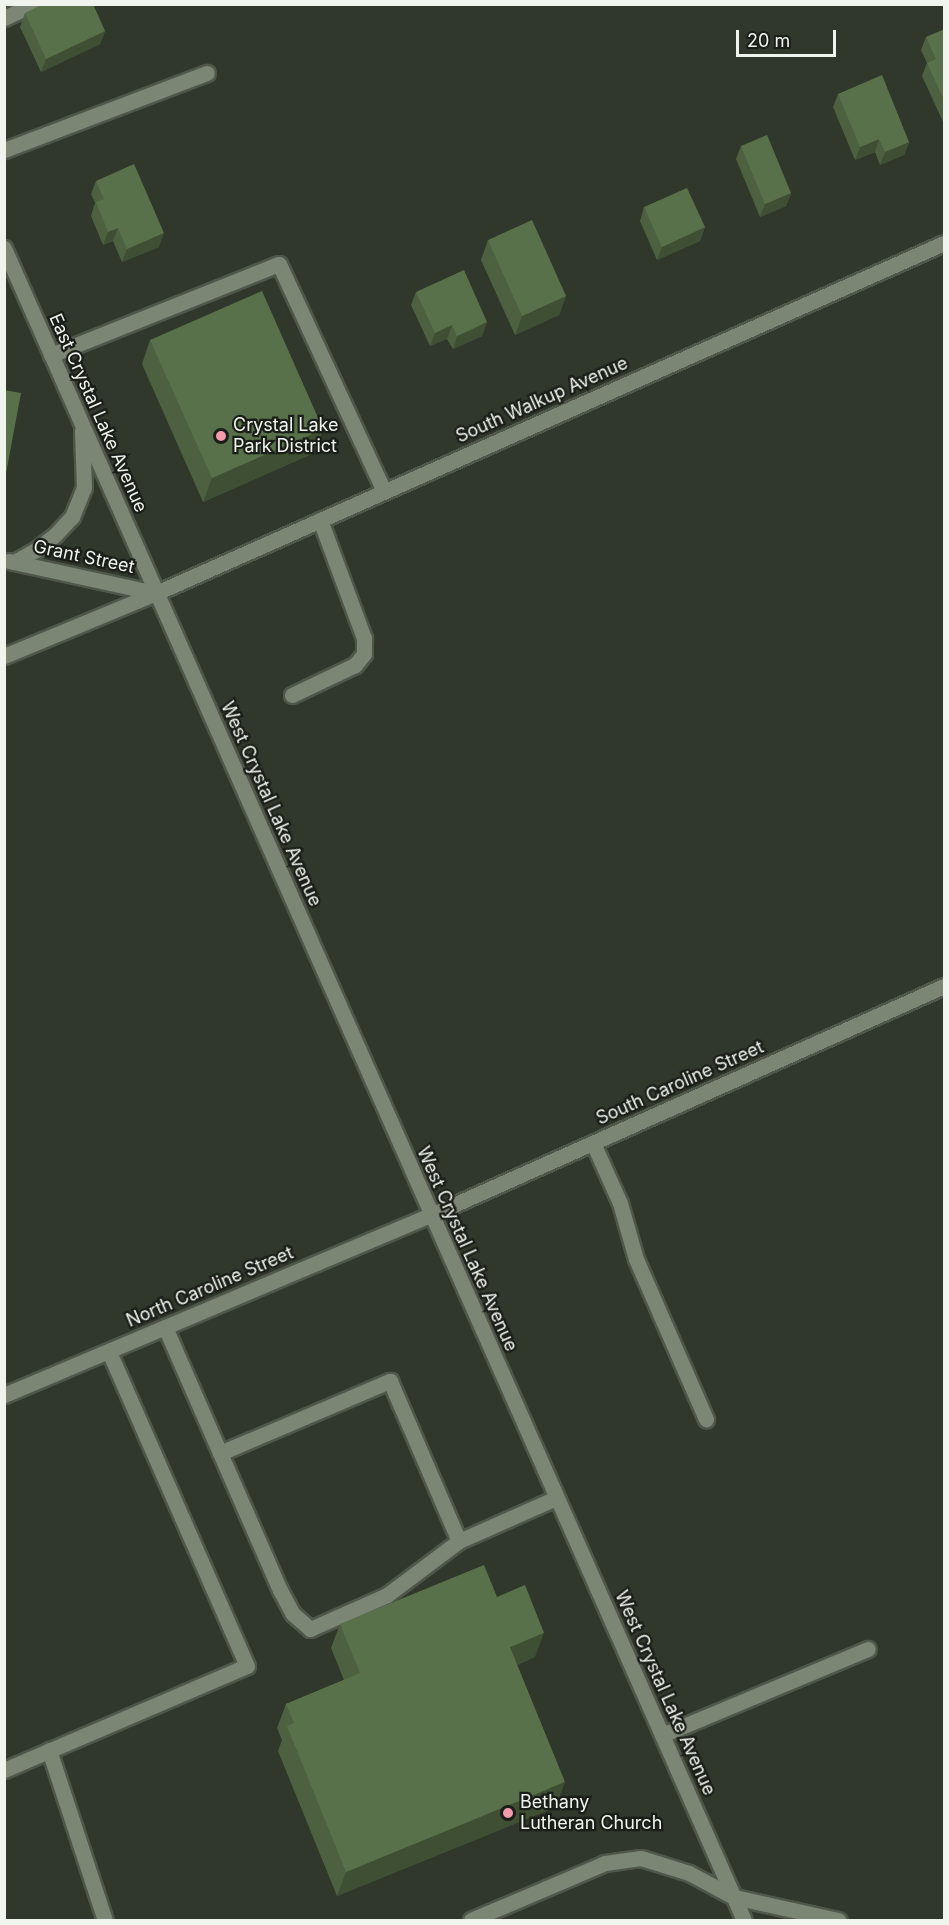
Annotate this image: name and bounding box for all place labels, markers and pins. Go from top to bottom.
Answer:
place label: Crystal Lake Park District [233,415,339,458]
marker: Crystal Lake Park District [214,429,228,443]
place label: Bethany Lutheran Church [520,1792,662,1834]
marker: Bethany Lutheran Church [501,1806,515,1820]

